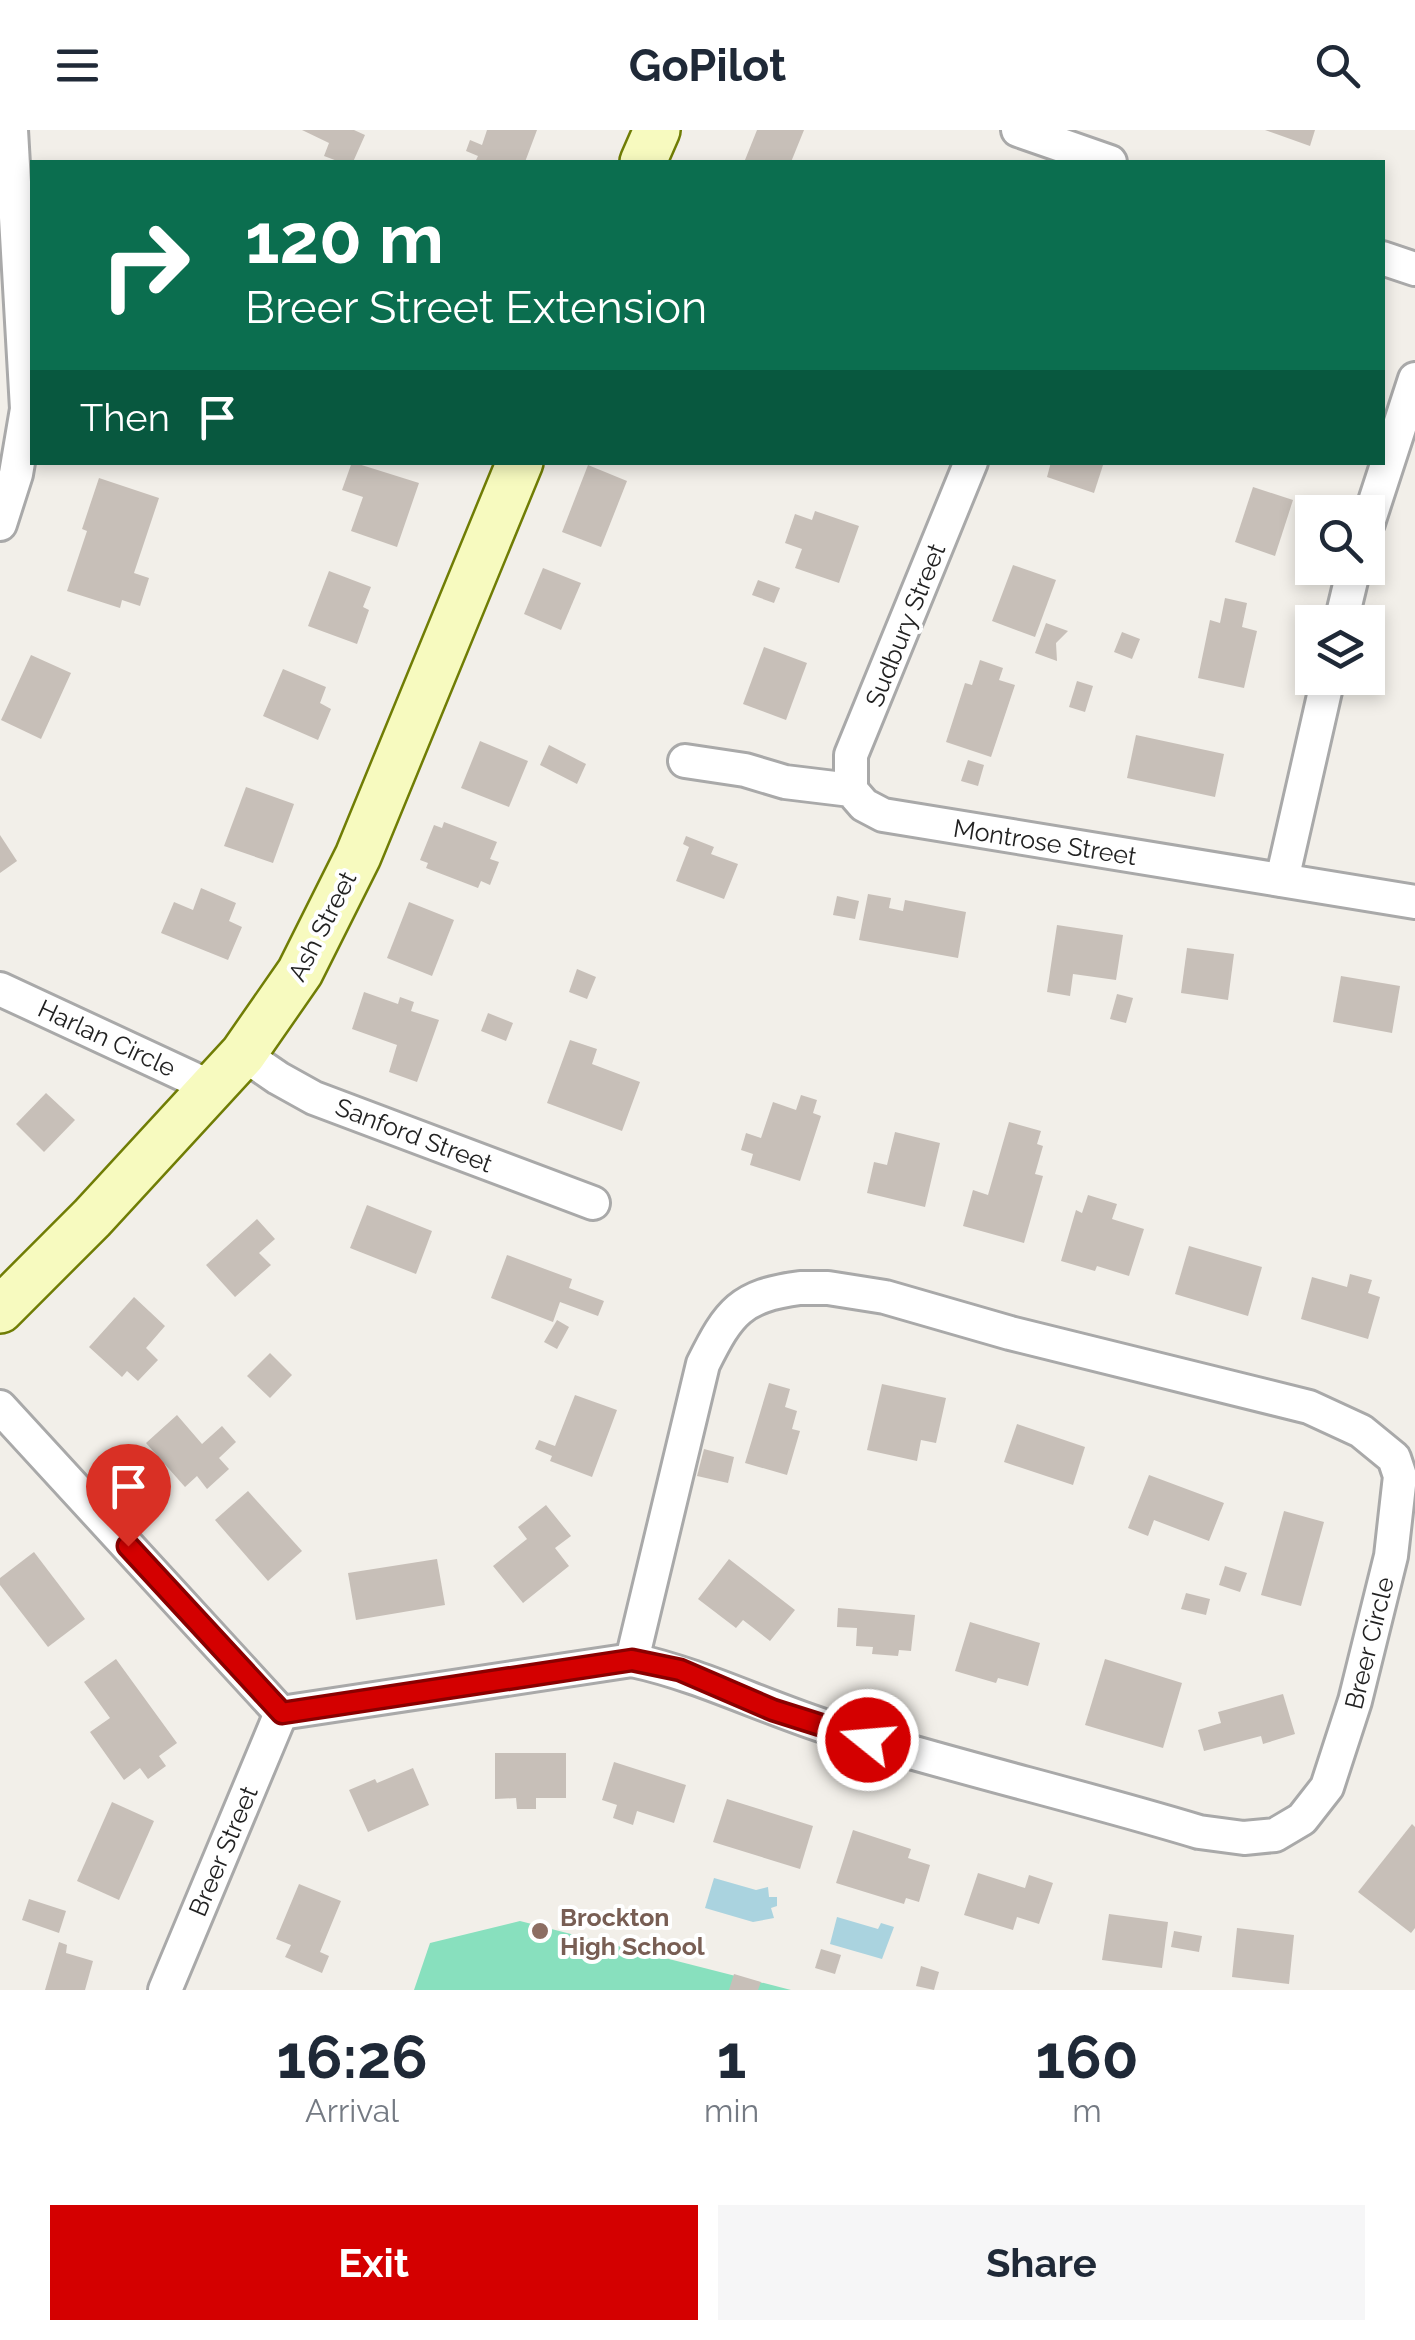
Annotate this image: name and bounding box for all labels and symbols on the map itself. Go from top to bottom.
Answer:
street label: Sudbury Street [859,539,952,711]
street label: Montrose Street [951,813,1139,871]
street label: Ash Street [282,866,363,986]
street label: Harlan Circle [33,993,181,1083]
street label: Sanford Street [331,1091,497,1179]
pin [86,1444,171,1547]
street label: Breer Circle [1338,1574,1400,1712]
position arrow [816,1688,920,1792]
street label: Breer Street [182,1781,264,1920]
place label: Brockton High School [560,1902,705,1961]
marker: Brockton High School [529,1920,551,1942]

